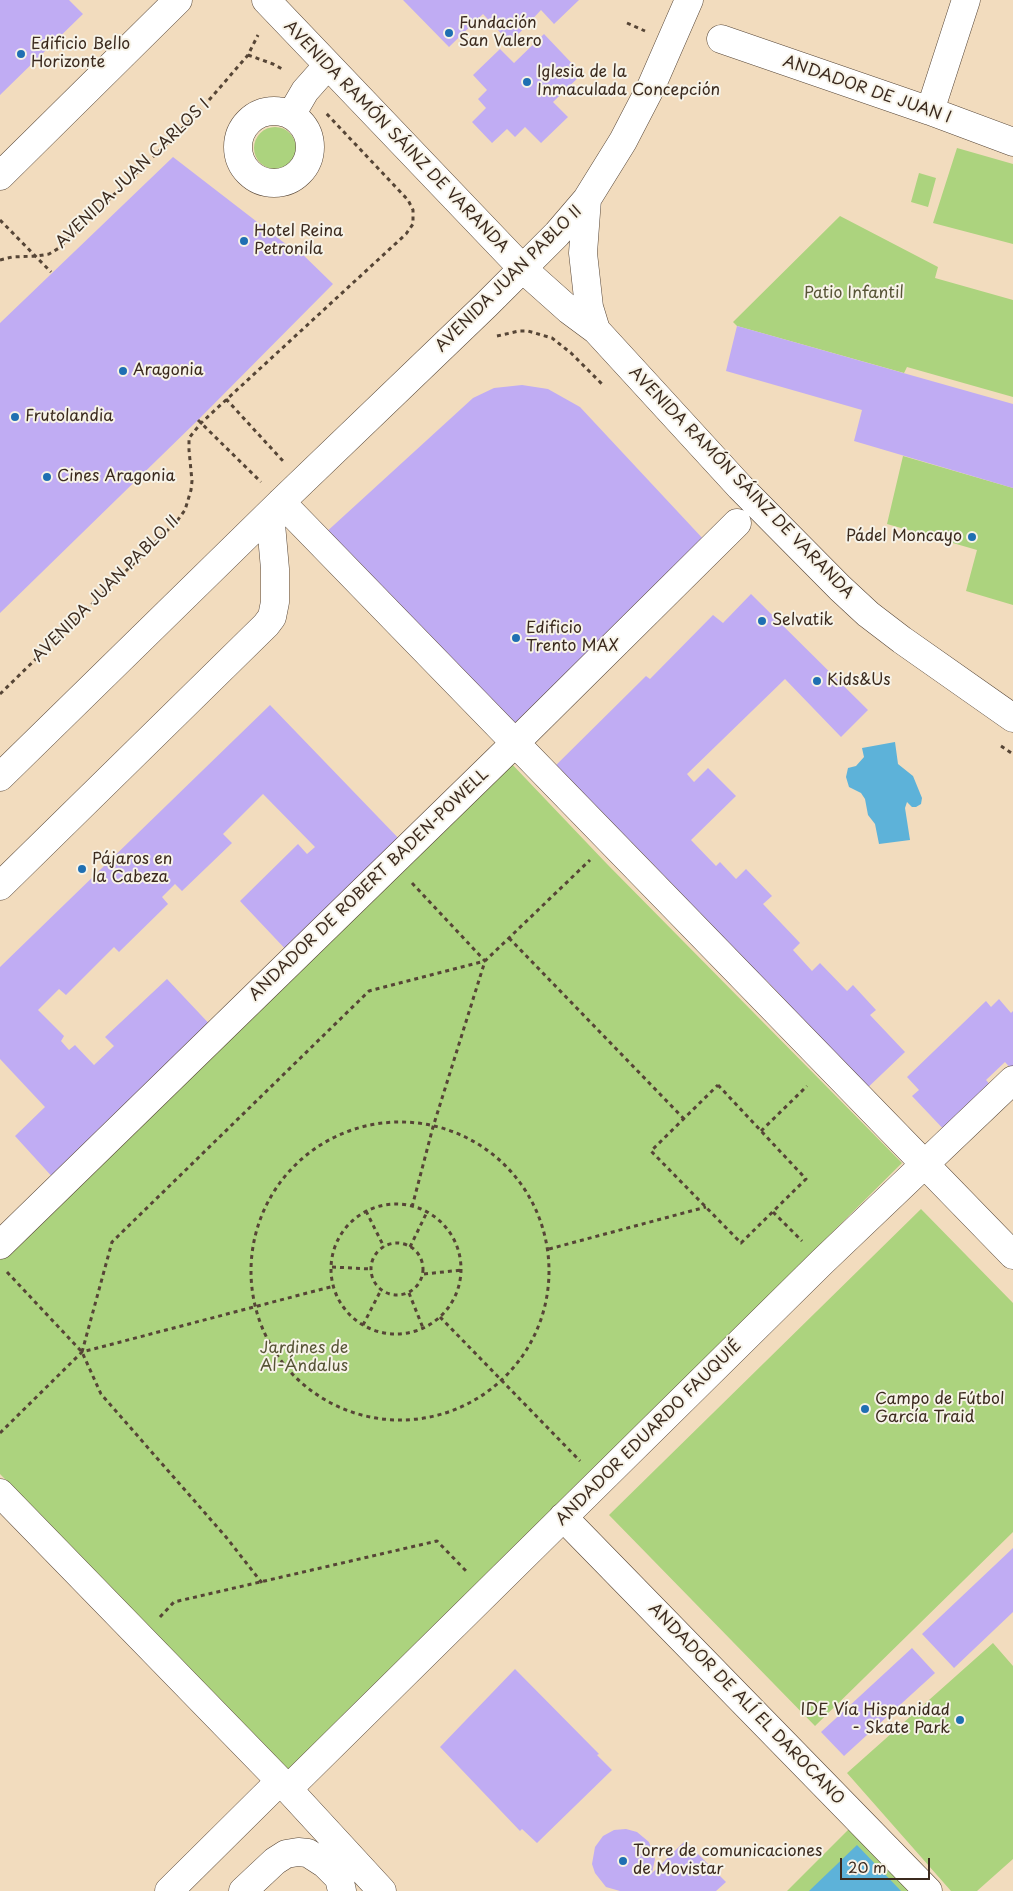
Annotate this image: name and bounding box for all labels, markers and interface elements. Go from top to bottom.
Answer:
place label: Fundación San Valero [459,14,542,52]
street label: AVENIDA RAMÓN SÁINZ DE VARANDA [280,17,512,257]
marker: Fundación San Valero [443,27,455,39]
place label: Edificio Bello Horizonte [31,35,130,73]
marker: Edificio Bello Horizonte [15,48,27,60]
street label: ANDADOR DE JUAN I [780,52,954,128]
place label: Iglesia de la Inmaculada Concepción [537,63,720,101]
marker: Iglesia de la Inmaculada Concepción [521,76,533,88]
street label: AVENIDA JUAN CARLOS I [52,95,214,253]
street label: AVENIDA JUAN PABLO II [432,202,586,356]
place label: Hotel Reina Petronila [254,222,343,260]
marker: Hotel Reina Petronila [238,235,250,247]
park label: Patio Infantil [804,284,904,304]
place label: Aragonia [133,361,204,381]
street label: AVENIDA RAMÓN SÁINZ DE VARANDA [625,363,857,603]
marker: Aragonia [117,365,129,377]
place label: Frutolandia [25,407,113,427]
marker: Frutolandia [9,411,21,423]
place label: Cines Aragonia [57,467,175,487]
marker: Cines Aragonia [41,471,53,483]
street label: AVENIDA JUAN PABLO II [29,512,183,666]
place label: Pádel Moncayo [846,527,962,547]
marker: Pádel Moncayo [966,531,978,543]
place label: Selvatik [772,611,833,631]
marker: Selvatik [756,615,768,627]
place label: Edificio Trento MAX [526,619,619,657]
marker: Edificio Trento MAX [510,632,522,644]
place label: Kids&Us [827,671,891,691]
marker: Kids&Us [811,675,823,687]
street label: ANDADOR DE ROBERT BADEN-POWELL [245,765,493,1005]
place label: Pájaros en la Cabeza [92,850,172,888]
marker: Pájaros en la Cabeza [76,863,88,875]
street label: ANDADOR EDUARDO FAUQUIÉ [552,1336,746,1530]
park label: Jardines de Al-Ándalus [260,1339,348,1377]
place label: Campo de Fútbol García Traid [875,1390,1004,1428]
marker: Campo de Fútbol García Traid [859,1403,871,1415]
street label: ANDADOR DE ALÍ EL DAROCANO [644,1599,848,1809]
place label: IDE Vía Hispanidad - Skate Park [801,1701,950,1739]
marker: IDE Vía Hispanidad - Skate Park [954,1714,966,1726]
place label: Torre de comunicaciones de Movistar [633,1842,822,1880]
scale bar [843,1848,933,1880]
marker: Torre de comunicaciones de Movistar [617,1855,629,1867]
text: 20 m [848,1855,887,1878]

